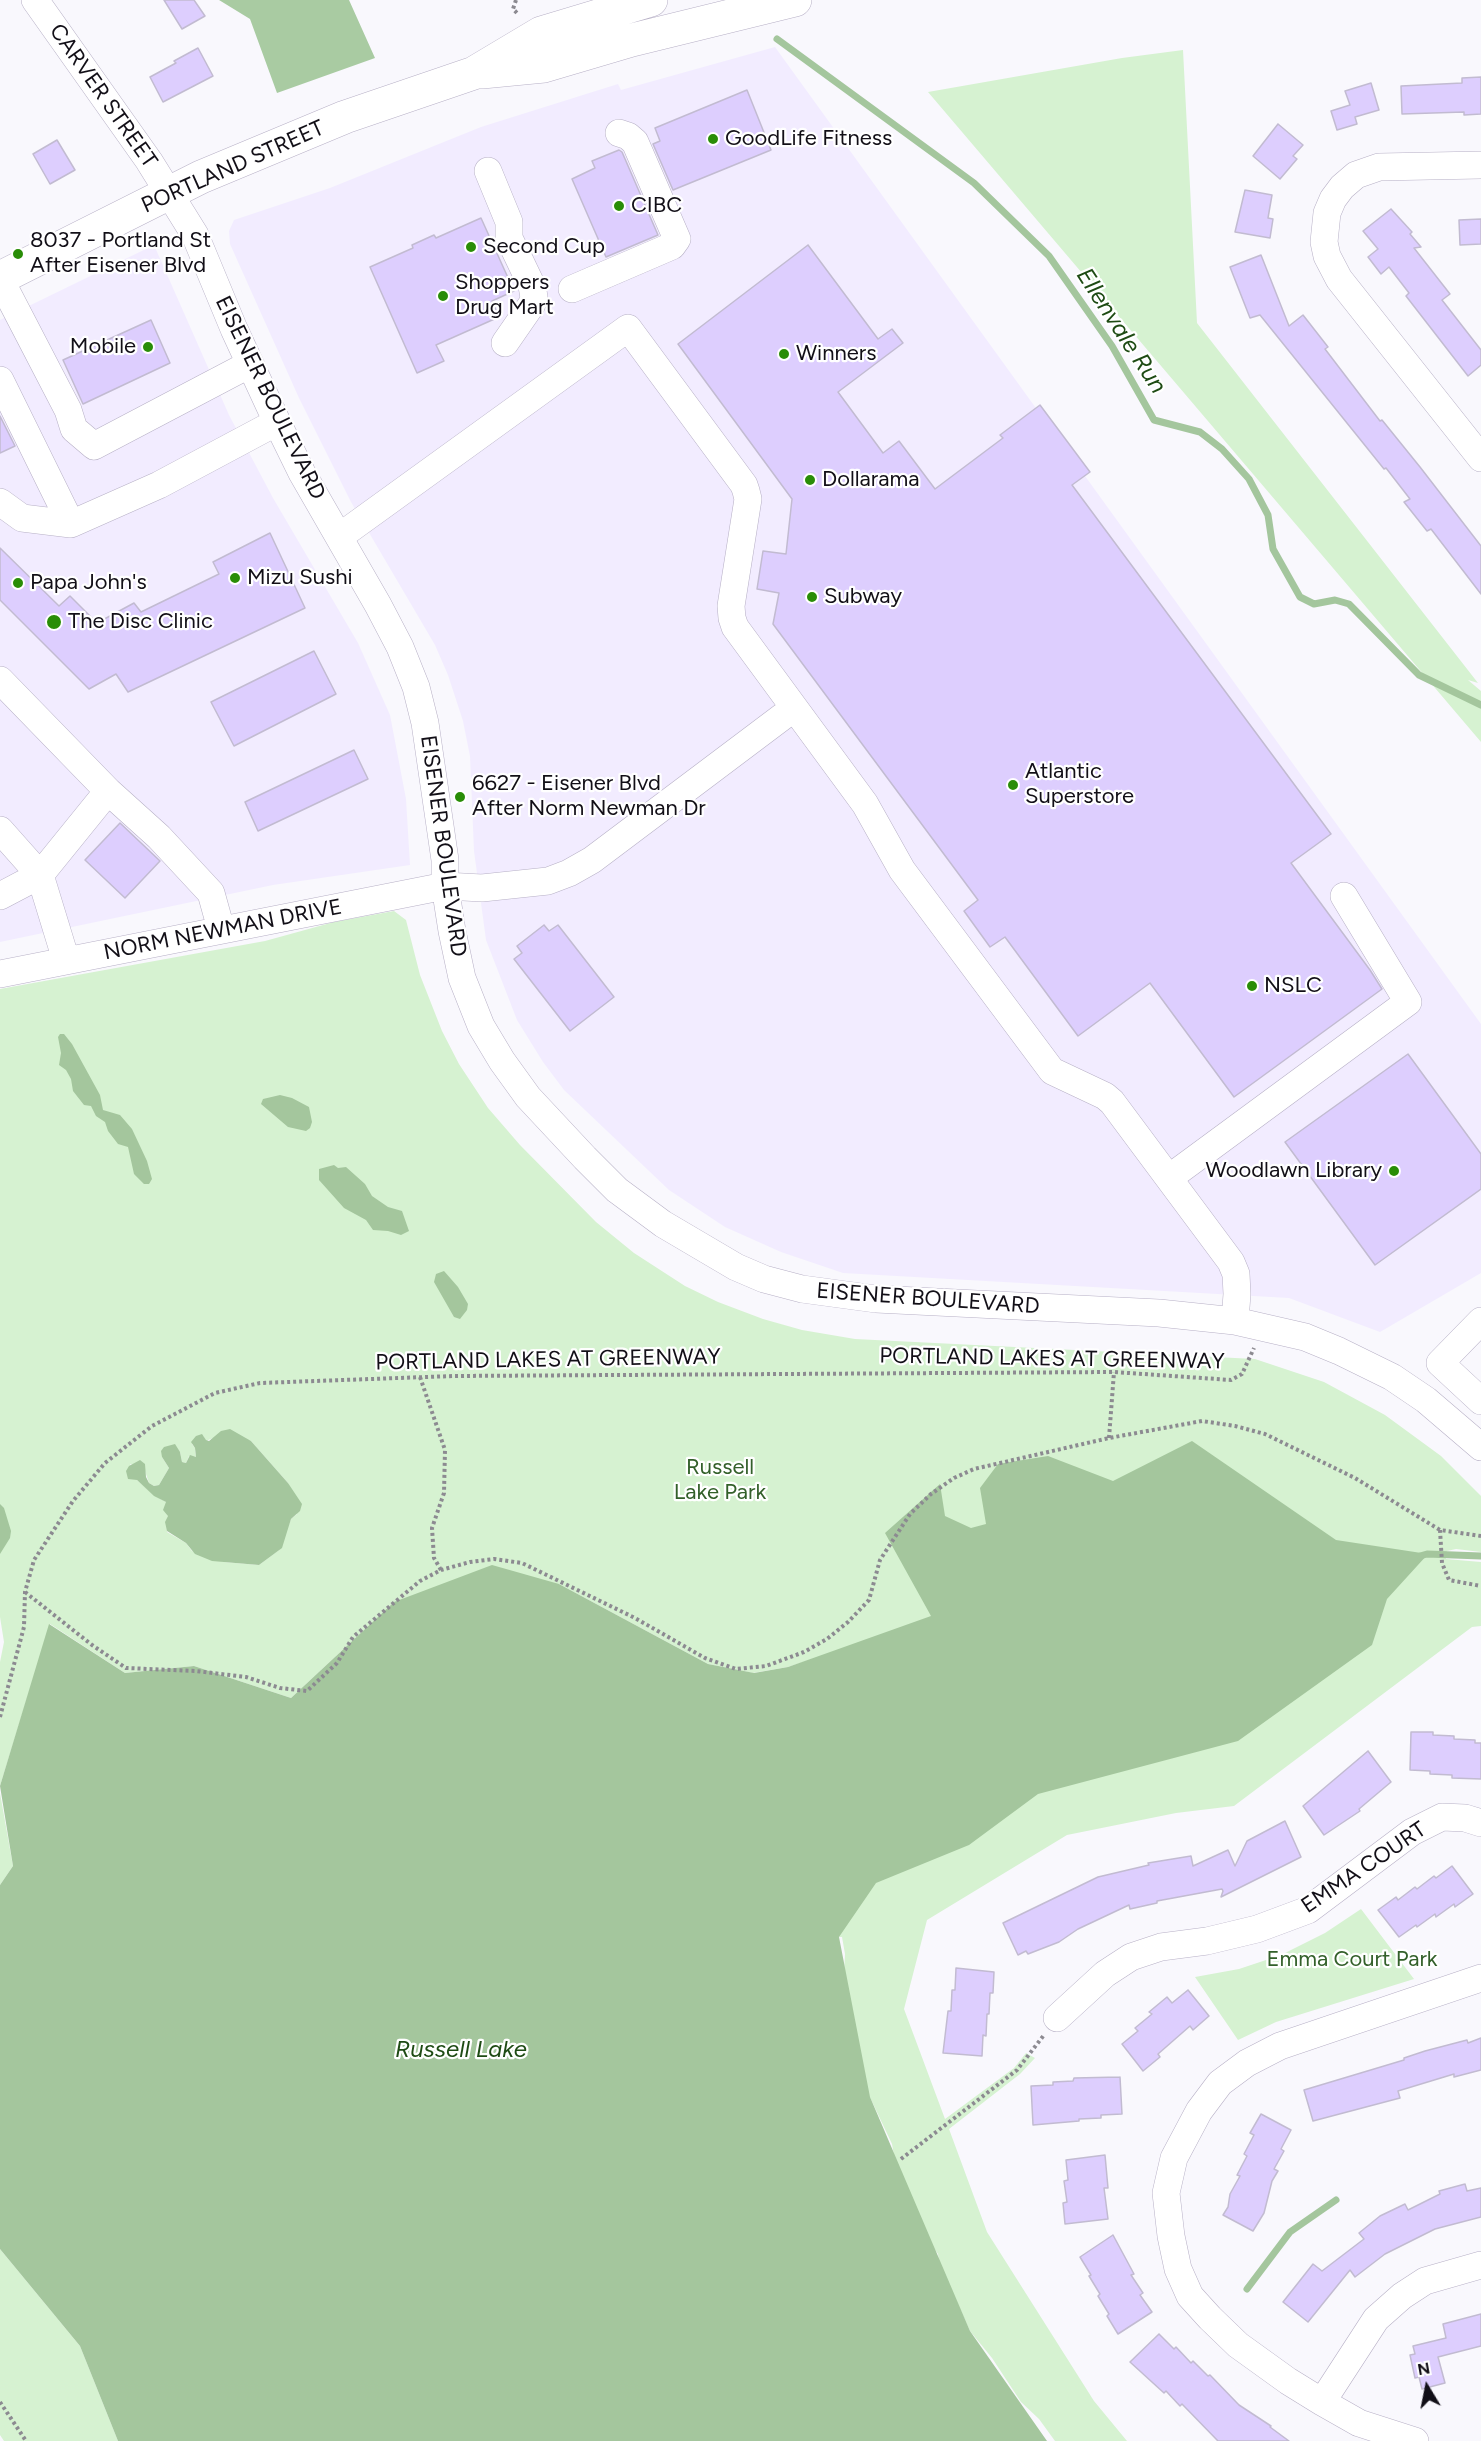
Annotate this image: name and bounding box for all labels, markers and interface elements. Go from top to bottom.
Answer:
street label: CARVER STREET [44,19,162,173]
street label: PORTLAND STREET [138,115,328,219]
place label: GoodLife Fitness [725,126,892,152]
marker: GoodLife Fitness [706,132,720,146]
place label: CIBC [631,193,682,219]
marker: CIBC [612,199,626,213]
place label: 8037 - Portland St After Eisener Blvd [30,228,211,280]
place label: Second Cup [483,234,605,260]
marker: Second Cup [464,240,478,254]
marker: 8037 - Portland St After Eisener Blvd [11,247,25,261]
water label: Ellenvale Run [1070,263,1172,399]
place label: Shoppers Drug Mart [455,270,554,322]
marker: Shoppers Drug Mart [436,289,450,303]
street label: EISENER BOULEVARD [209,292,331,504]
place label: Mobile [70,334,136,360]
marker: Mobile [141,340,155,354]
place label: Winners [796,341,876,367]
marker: Winners [777,347,791,361]
place label: Dollarama [822,467,919,493]
marker: Dollarama [803,473,817,487]
place label: Mizu Sushi [247,565,353,591]
place label: Papa John's [30,570,147,596]
marker: Mizu Sushi [228,571,242,585]
marker: Papa John's [11,576,25,590]
place label: Subway [824,584,902,610]
marker: Subway [805,590,819,604]
place label: The Disc Clinic [68,609,213,635]
marker: The Disc Clinic [45,613,63,631]
street label: EISENER BOULEVARD [414,734,472,958]
place label: Atlantic Superstore [1025,759,1134,810]
place label: 6627 - Eisener Blvd After Norm Newman Dr [472,771,706,822]
marker: Atlantic Superstore [1006,778,1020,792]
marker: 6627 - Eisener Blvd After Norm Newman Dr [453,790,467,804]
street label: NORM NEWMAN DRIVE [102,894,344,966]
place label: NSLC [1264,973,1322,999]
marker: NSLC [1245,979,1259,993]
place label: Woodlawn Library [1205,1158,1382,1184]
marker: Woodlawn Library [1387,1164,1401,1178]
street label: EISENER BOULEVARD [816,1278,1040,1320]
street label: PORTLAND LAKES AT GREENWAY [879,1343,1225,1375]
street label: PORTLAND LAKES AT GREENWAY [375,1344,721,1376]
park label: Russell Lake Park [674,1455,766,1506]
street label: EMMA COURT [1297,1817,1431,1919]
park label: Emma Court Park [1266,1947,1438,1973]
water label: Russell Lake [395,2036,527,2064]
north arrow [1397,2357,1457,2417]
text: N [1416,2358,1432,2379]

